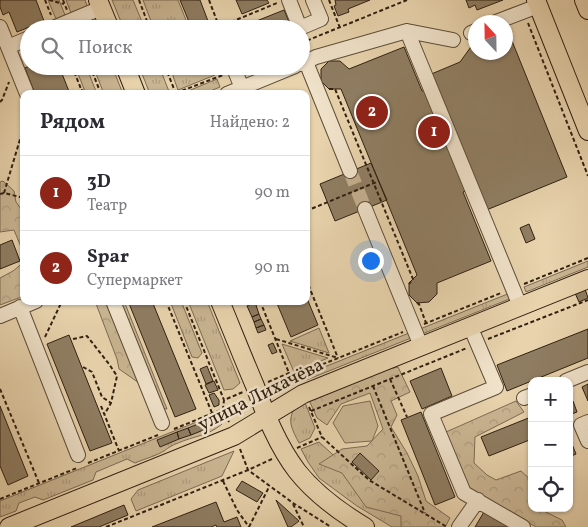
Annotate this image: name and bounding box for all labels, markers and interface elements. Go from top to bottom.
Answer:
north arrow [468,15,513,60]
search box [20,20,310,75]
icon: search [38,34,66,62]
text: Поиск [78,35,132,61]
pin: 2 [356,93,388,131]
text: Рядом [40,108,105,137]
text: Найдено: 2 [210,112,290,134]
pin: 1 [418,113,450,151]
text: 3D [87,169,111,195]
text: 1 [53,182,59,204]
text: 90 m [254,182,290,204]
text: Театр [87,195,127,217]
text: Spar [87,244,129,270]
your location [358,248,384,274]
text: 2 [52,257,60,279]
text: 90 m [254,257,290,279]
text: Супермаркет [87,270,183,292]
street label: улица Лихачёва [194,352,328,438]
map controls [528,377,573,512]
button: + [528,377,573,422]
button: − [528,422,573,467]
button: locate [528,467,573,512]

